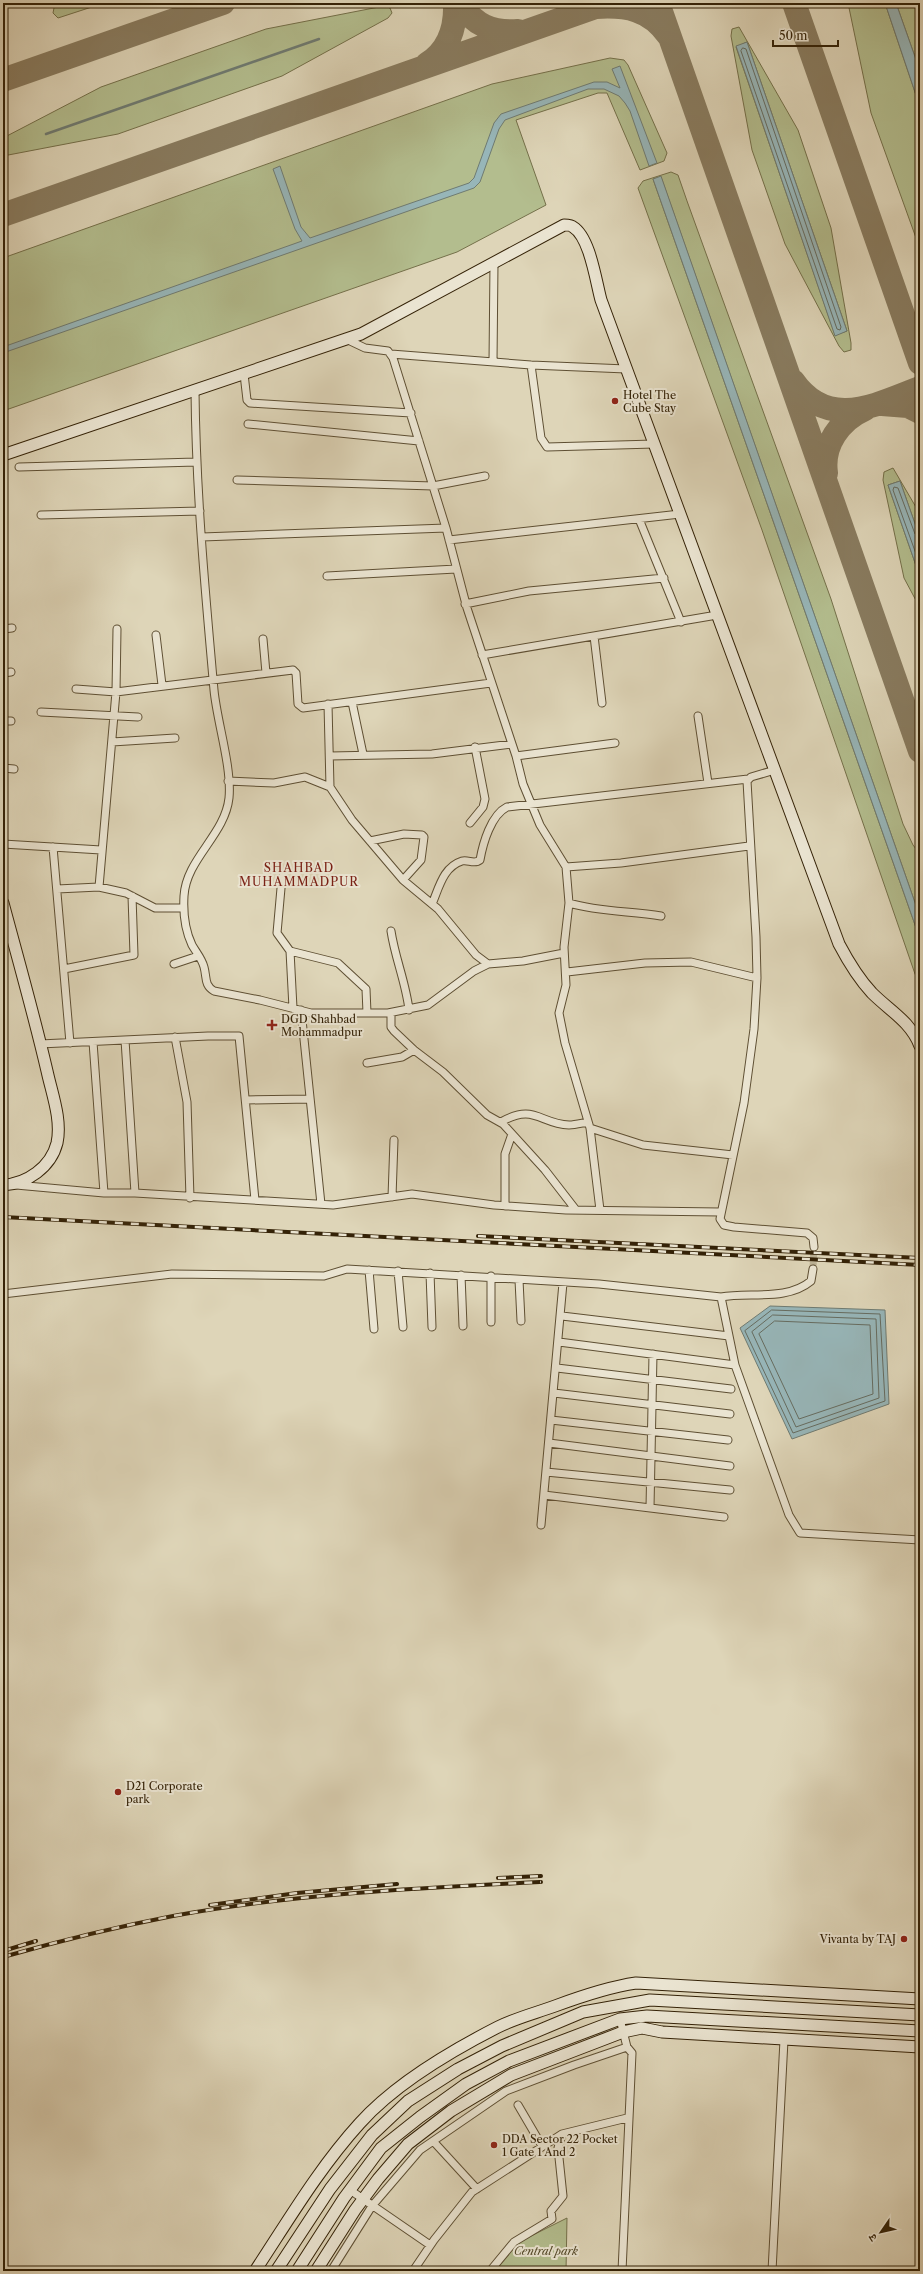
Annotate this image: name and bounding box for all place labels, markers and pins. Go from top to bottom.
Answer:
place label: Hotel The Cube Stay [623,388,677,415]
marker: Hotel The Cube Stay [610,396,620,406]
place label: DGD Shahbad Mohammadpur [281,1012,363,1039]
marker: DGD Shahbad Mohammadpur [266,1019,278,1031]
place label: D21 Corporate park [126,1779,203,1806]
marker: D21 Corporate park [113,1787,123,1797]
place label: Vivanta by TAJ [819,1932,896,1946]
marker: Vivanta by TAJ [899,1934,909,1944]
place label: DDA Sector 22 Pocket 1 Gate 1 And 2 [502,2132,618,2159]
marker: DDA Sector 22 Pocket 1 Gate 1 And 2 [489,2140,499,2150]

